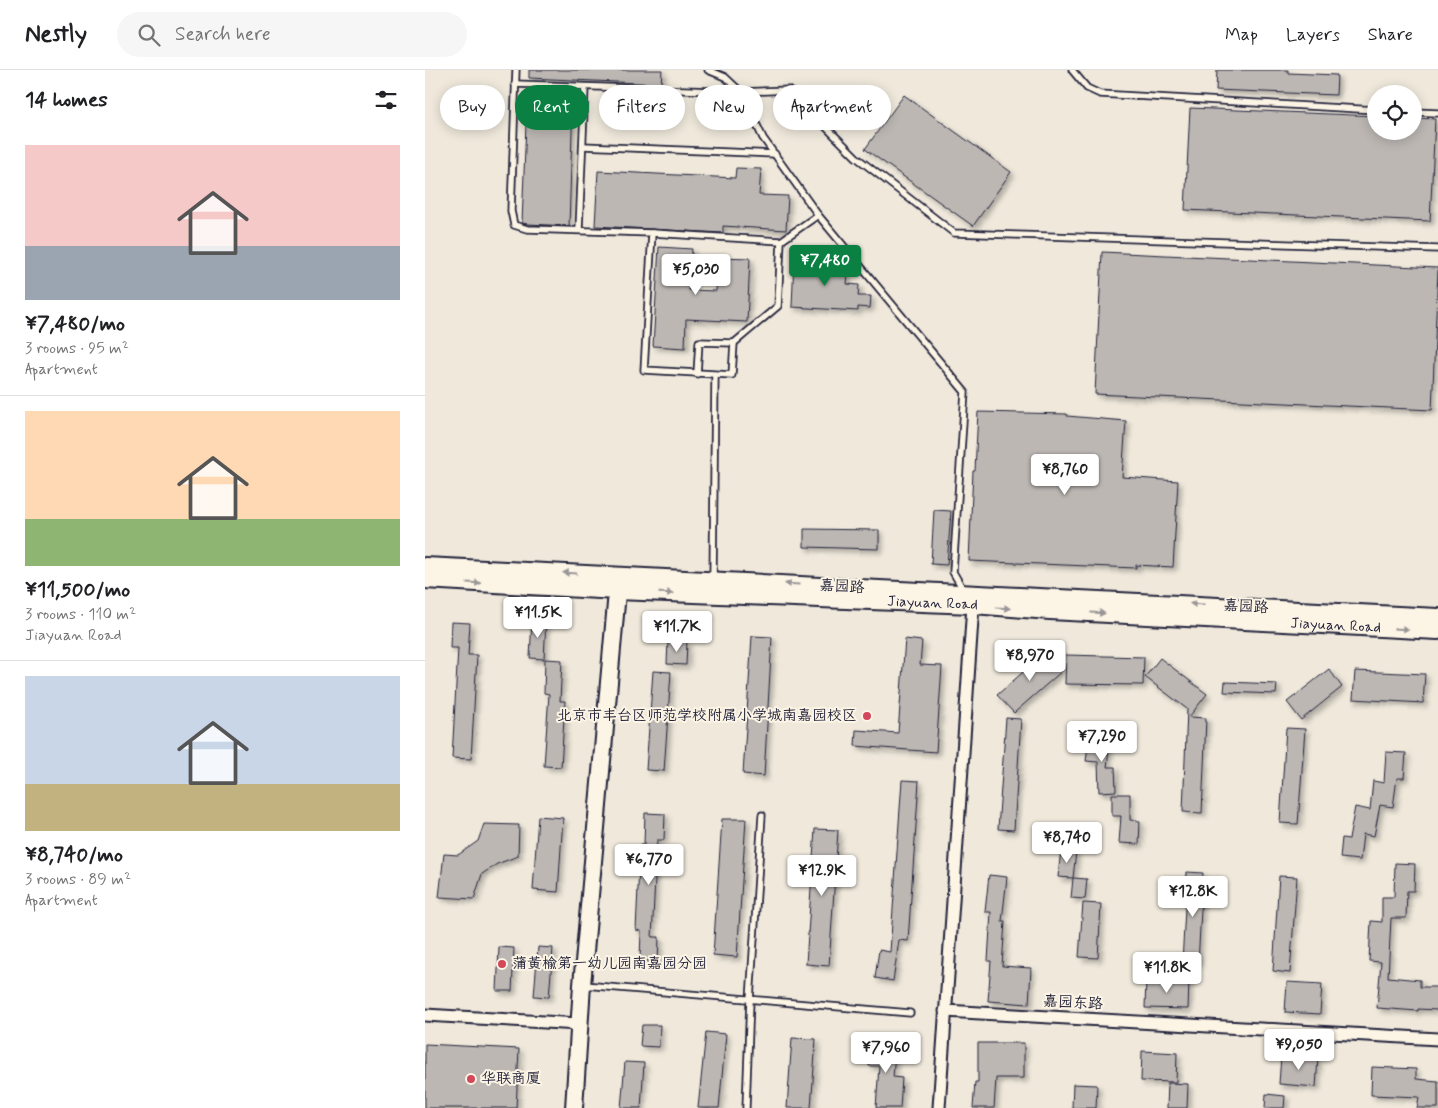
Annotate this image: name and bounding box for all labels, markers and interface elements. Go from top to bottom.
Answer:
search box [117,12,467,57]
text: Nestly [25,19,87,50]
icon: search [135,21,163,49]
text: Search here [175,22,271,47]
text: Map [1225,23,1258,47]
text: Layers [1286,23,1340,47]
text: Share [1368,23,1413,47]
chip: Buy [440,85,505,130]
chip: Rent [515,85,589,130]
chip: Filters [599,85,685,130]
chip: New [695,85,763,130]
chip: Apartment [773,85,891,130]
map controls [1367,85,1422,140]
button: locate [1367,85,1422,140]
text: 14 homes [25,86,108,114]
icon: filters [372,86,400,114]
icon: home [168,178,258,268]
pin: ¥7,480 [784,244,866,287]
text: ¥7,480 [800,250,850,271]
pin: ¥5,030 [655,254,737,296]
text: ¥5,030 [673,259,719,280]
text: ¥7,480/mo [25,310,125,338]
text: 3 rooms · 95 m² [25,338,129,359]
text: Apartment [25,359,98,380]
icon: home [168,443,258,533]
pin: ¥8,760 [1024,454,1106,496]
text: ¥8,760 [1042,459,1088,480]
one-way arrow [562,569,578,577]
text: ¥11,500/mo [25,576,130,604]
street label: 嘉园路 [819,576,865,598]
one-way arrow [466,579,482,587]
one-way arrow [784,580,800,588]
one-way arrow [658,589,674,597]
street label: Jiayuan Road [887,592,978,615]
pin: ¥11.5K [497,596,579,639]
street label: 嘉园路 [1223,596,1269,618]
one-way arrow [1189,600,1205,608]
text: ¥11.5K [514,602,562,623]
text: 3 rooms · 110 m² [25,604,136,625]
one-way arrow [995,604,1011,612]
pin: ¥11.7K [636,610,718,653]
one-way arrow [1091,610,1107,618]
street label: Jiayuan Road [1290,613,1382,638]
text: ¥11.7K [653,616,701,637]
text: Jiayuan Road [25,625,122,646]
one-way arrow [1393,625,1409,633]
pin: ¥8,970 [989,640,1071,682]
text: ¥8,970 [1005,645,1055,666]
place label: 北京市丰台区师范学校附属小学城南嘉园校区 [557,706,857,726]
icon: home [168,708,258,798]
marker: 北京市丰台区师范学校附属小学城南嘉园校区 [861,710,873,722]
pin: ¥7,290 [1061,720,1143,763]
text: ¥7,290 [1078,726,1126,747]
pin: ¥8,740 [1026,822,1108,864]
text: ¥8,740 [1043,827,1091,848]
text: ¥8,740/mo [25,841,123,869]
pin: ¥6,770 [608,844,690,886]
text: ¥6,770 [626,849,672,870]
pin: ¥12.9K [781,854,863,897]
text: ¥12.9K [798,860,846,881]
text: 3 rooms · 89 m² [25,869,131,890]
pin: ¥12.8K [1152,876,1234,918]
text: ¥12.8K [1169,881,1217,902]
text: Apartment [25,890,98,911]
pin: ¥11.8K [1126,952,1208,994]
place label: 蒲黄榆第一幼儿园南嘉园分园 [512,954,707,974]
text: ¥11.8K [1144,957,1190,978]
marker: 蒲黄榆第一幼儿园南嘉园分园 [496,958,508,970]
street label: 嘉园东路 [1043,991,1103,1015]
pin: ¥9,050 [1258,1028,1340,1071]
pin: ¥7,960 [845,1032,927,1074]
text: ¥9,050 [1275,1034,1323,1055]
text: ¥7,960 [862,1037,910,1058]
place label: 华联商厦 [481,1069,541,1089]
marker: 华联商厦 [465,1073,477,1085]

